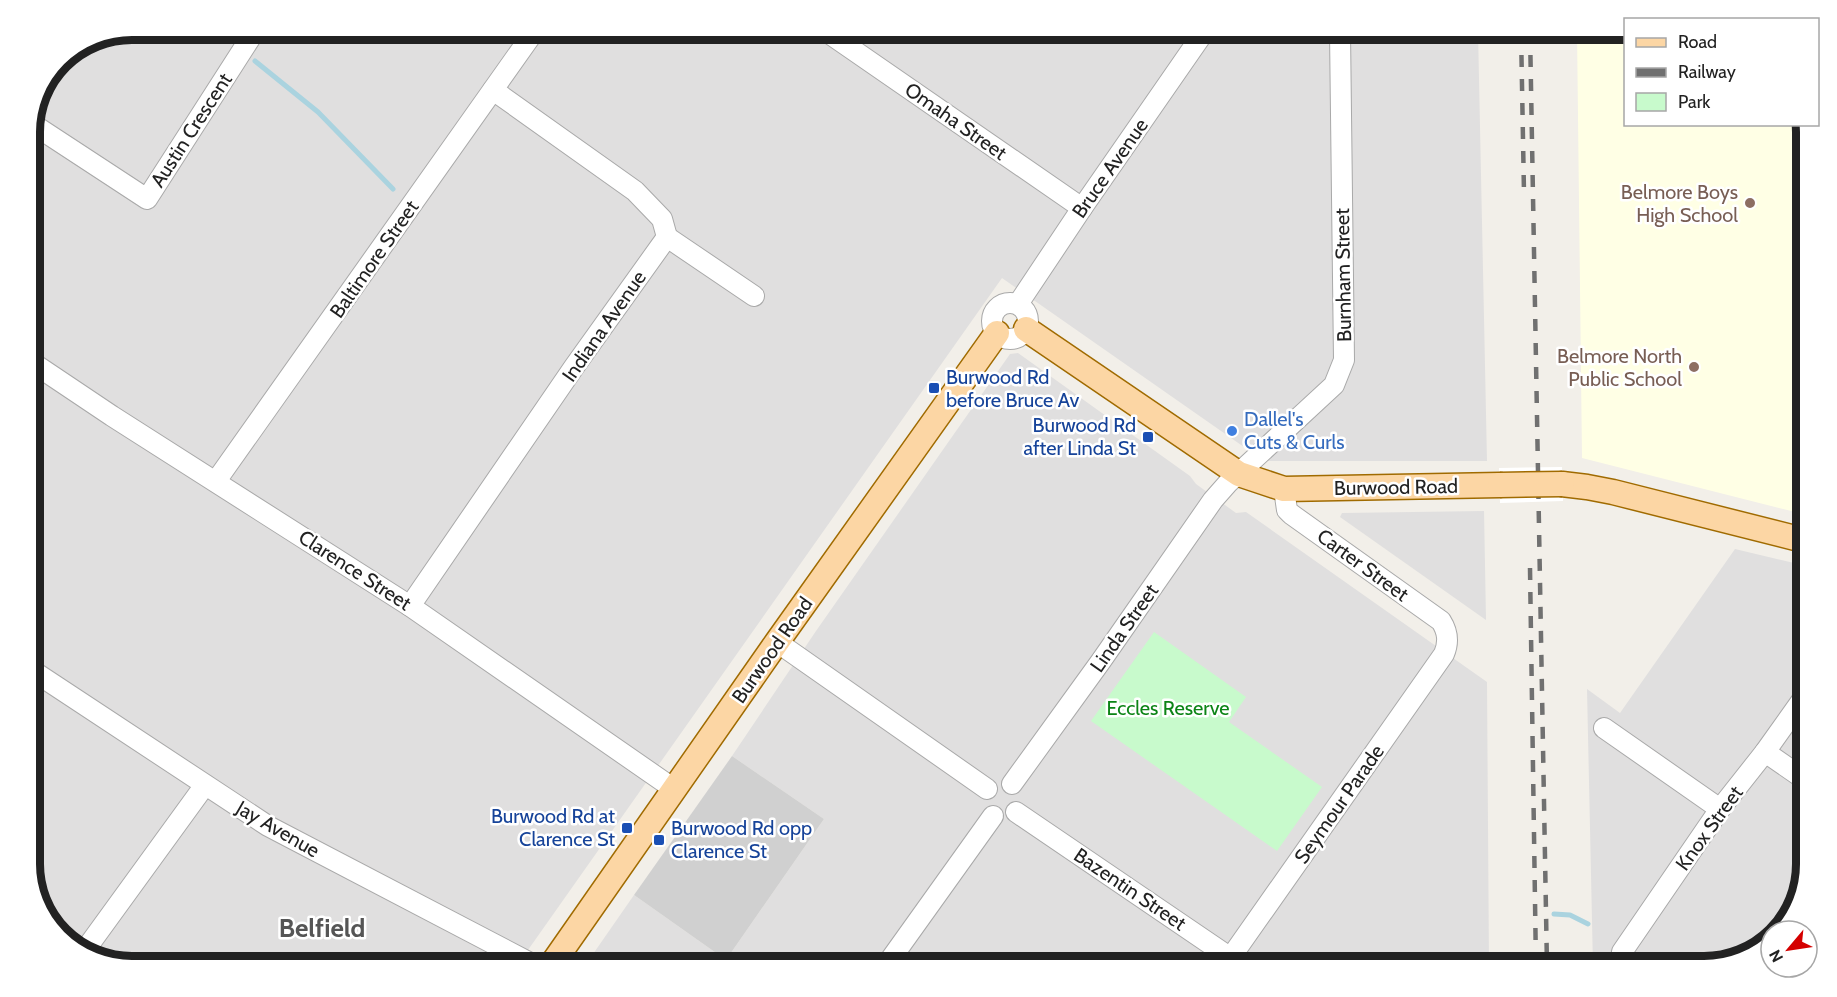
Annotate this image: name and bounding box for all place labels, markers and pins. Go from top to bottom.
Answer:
place label: Belmore Boys High School [1621,180,1738,227]
marker: Belmore Boys High School [1743,196,1757,210]
place label: Belmore North Public School [1557,344,1682,391]
marker: Belmore North Public School [1687,360,1701,374]
place label: Burwood Rd before Bruce Av [946,365,1079,412]
marker: Burwood Rd before Bruce Av [927,381,941,395]
place label: Dallel's Cuts & Curls [1244,407,1345,454]
place label: Burwood Rd after Linda St [1023,413,1136,460]
marker: Dallel's Cuts & Curls [1225,424,1239,438]
marker: Burwood Rd after Linda St [1141,430,1155,444]
place label: Burwood Rd at Clarence St [491,804,615,851]
place label: Burwood Rd opp Clarence St [671,816,812,863]
marker: Burwood Rd at Clarence St [620,821,634,835]
marker: Burwood Rd opp Clarence St [652,833,666,847]

